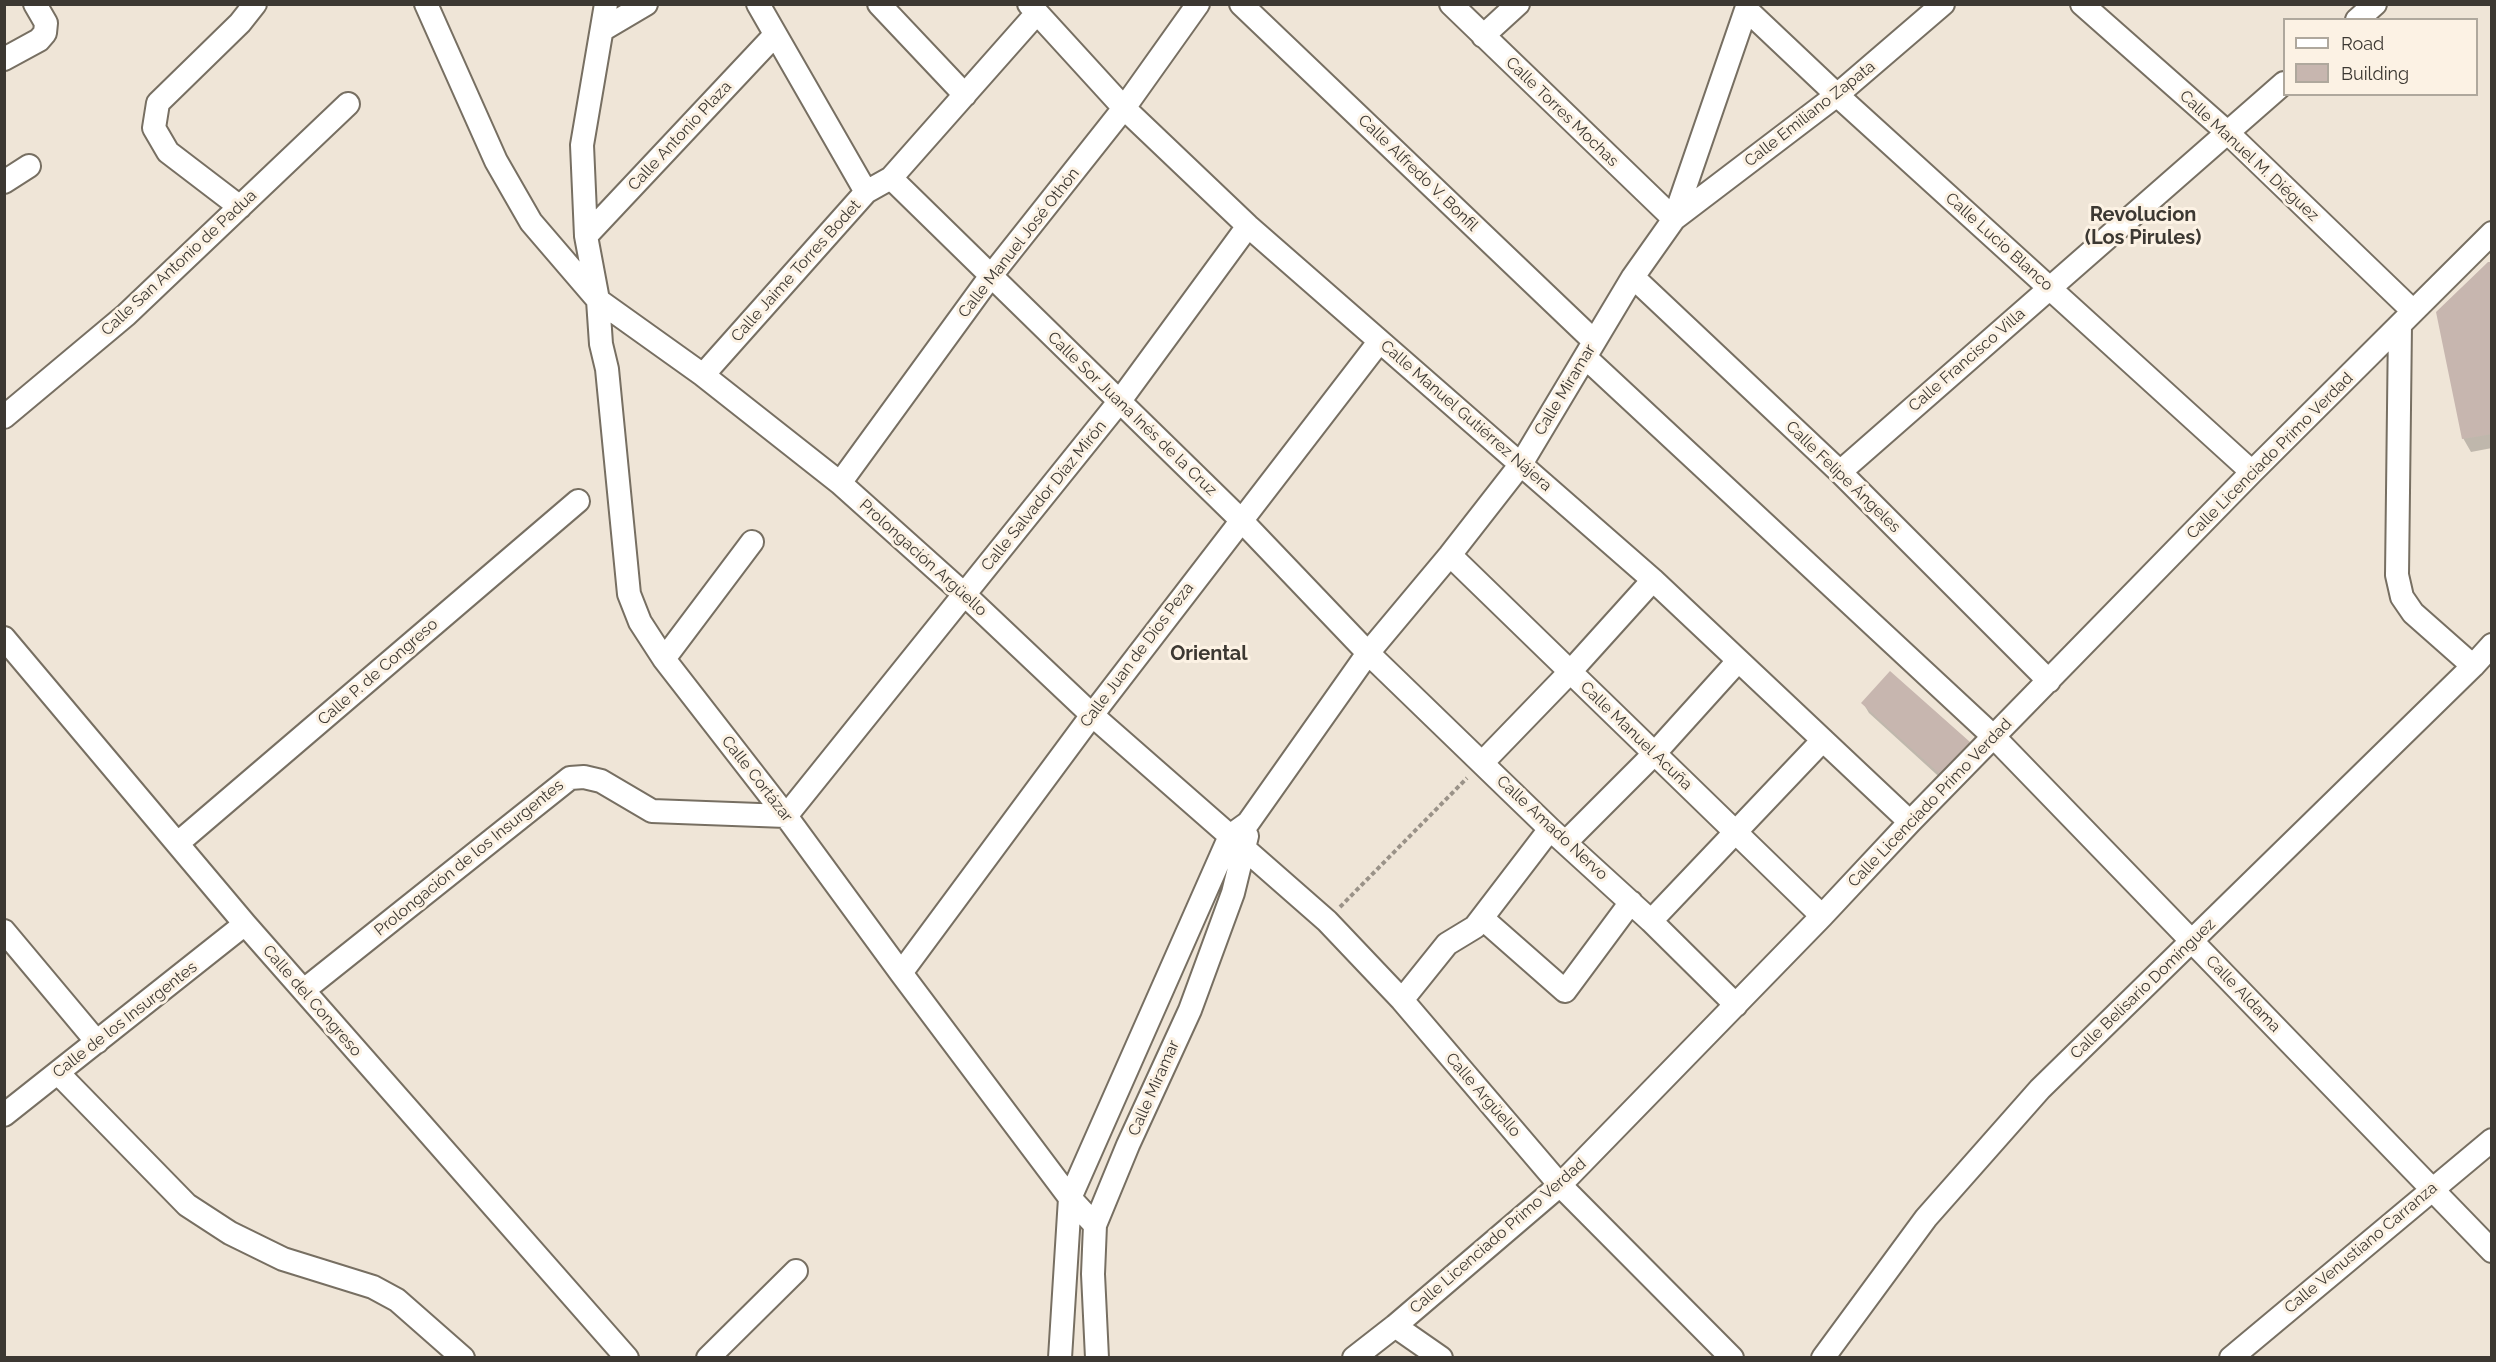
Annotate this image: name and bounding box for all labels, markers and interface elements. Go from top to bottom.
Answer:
legend [2283,18,2478,96]
text: Road [2341,33,2384,54]
street label: Calle Torres Mochas [1502,53,1622,171]
street label: Calle Emiliano Zapata [1741,57,1879,171]
text: Building [2341,63,2409,84]
street label: Calle Antonio Plaza [624,77,736,195]
street label: Calle Manuel M. Diéguez [2175,87,2323,225]
street label: Calle Alfredo V. Bonfil [1354,111,1482,235]
street label: Calle Manuel José Othón [954,164,1084,322]
street label: Calle San Antonio de Padua [97,186,261,340]
street label: Calle Lucio Blanco [1941,189,2057,295]
street label: Calle Jaime Torres Bodet [727,196,865,346]
district label: Revolucion (Los Pirules) [2085,203,2201,250]
street label: Calle Francisco Villa [1905,304,2029,416]
street label: Calle Sor Juana Inés de la Cruz [1043,328,1221,500]
street label: Calle Manuel Gutiérrez Nájera [1376,336,1556,496]
street label: Calle Miramar [1530,341,1600,439]
street label: Calle Licenciado Primo Verdad [2183,369,2357,543]
street label: Calle Salvador Díaz Mirón [977,417,1111,575]
street label: Calle Felipe Ángeles [1782,417,1904,537]
street label: Prolongación Argüello [855,496,991,620]
street label: Calle Juan de Dios Peza [1076,579,1198,731]
street label: Calle P. de Congreso [314,615,442,729]
district label: Oriental [1170,642,1248,666]
street label: Calle Manuel Acuña [1576,678,1696,794]
street label: Calle Licenciado Primo Verdad [1844,715,2016,891]
street label: Calle Cortázar [717,732,797,826]
street label: Calle Amado Nervo [1493,772,1611,884]
street label: Prolongación de los Insurgentes [371,776,567,940]
street label: Calle Belisario Domínguez [2067,915,2219,1063]
street label: Calle del Congreso [258,941,366,1061]
street label: Calle Aldama [2202,952,2284,1036]
street label: Calle de los Insurgentes [49,958,201,1082]
street label: Calle Miramar [1124,1037,1184,1139]
street label: Calle Argüello [1441,1049,1525,1141]
street label: Calle Licenciado Primo Verdad [1406,1154,1590,1318]
street label: Calle Venustiano Carranza [2281,1178,2441,1318]

